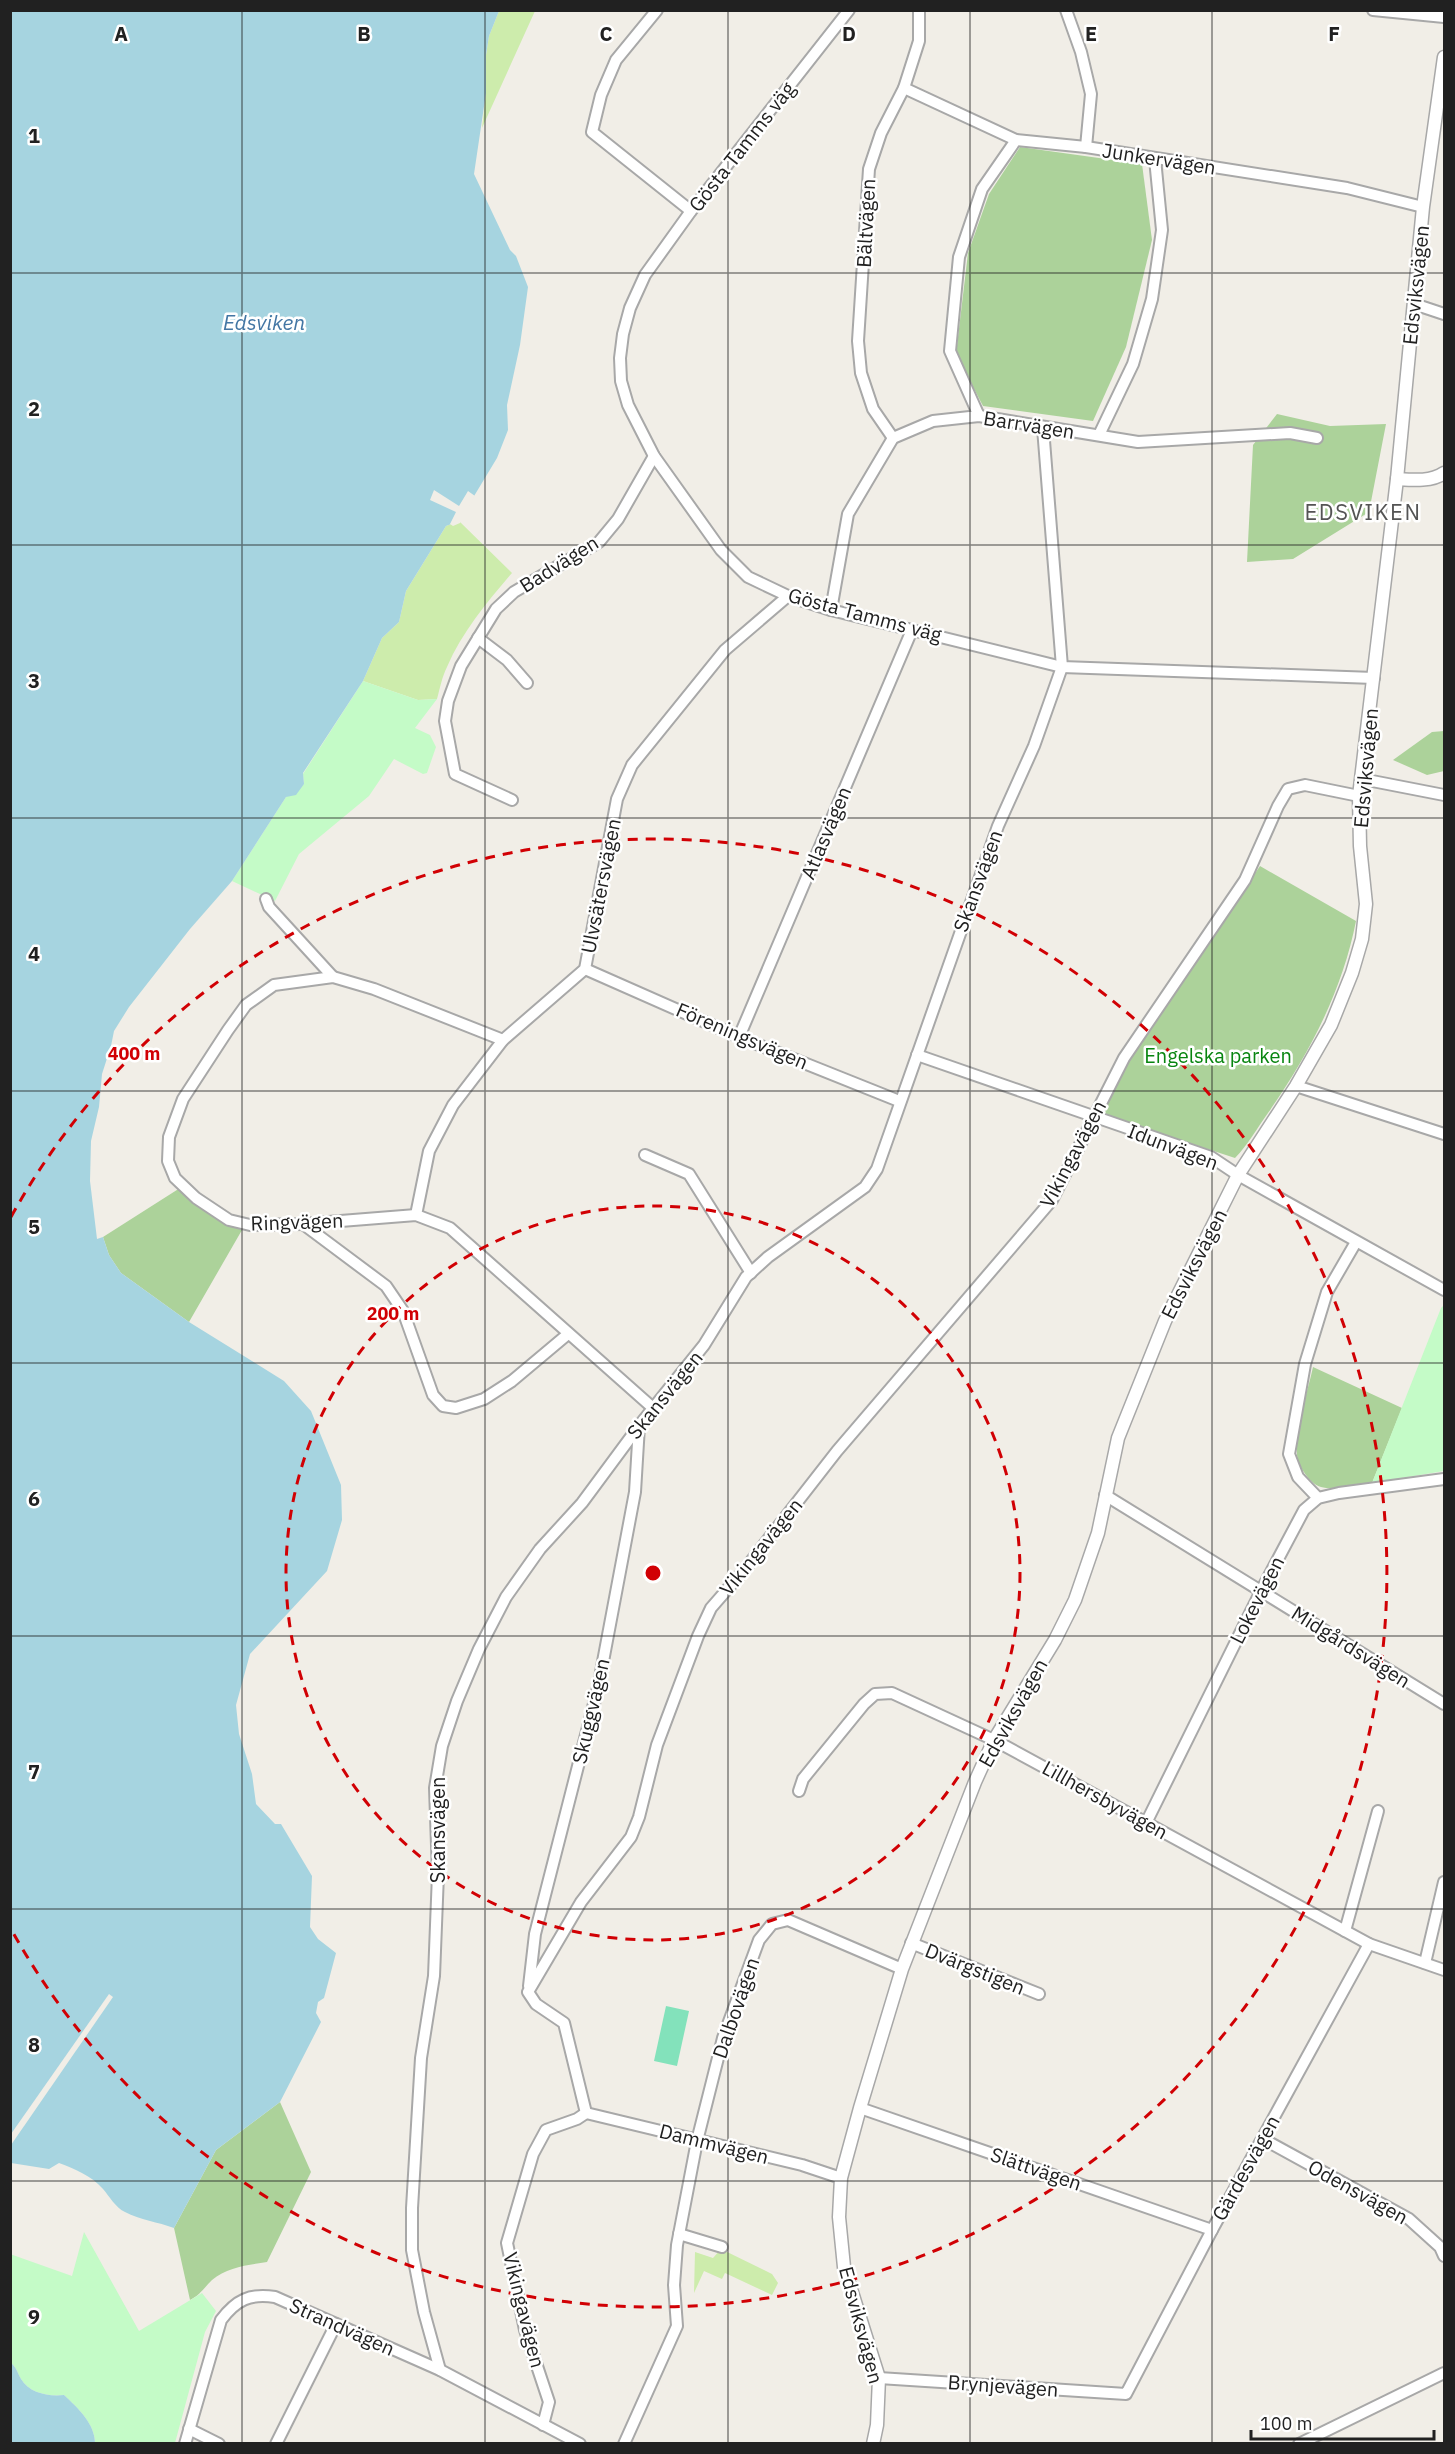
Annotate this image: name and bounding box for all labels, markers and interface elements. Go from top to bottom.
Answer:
text: A [114,20,128,47]
text: B [357,20,371,47]
text: C [599,20,613,47]
text: D [842,20,856,47]
text: E [1085,20,1097,47]
text: F [1328,20,1340,47]
street label: Gösta Tamms väg [682,76,801,217]
text: 1 [28,122,40,149]
street label: Junkervägen [1100,136,1218,181]
street label: Bältvägen [850,178,881,268]
street label: Edsviksvägen [1396,224,1435,346]
water label: Edsviken [223,308,305,336]
text: 2 [28,395,40,422]
street label: Barrvägen [982,404,1077,445]
district label: EDSVIKEN [1305,497,1421,526]
street label: Badvägen [514,529,603,598]
street label: Gösta Tamms väg [785,581,945,648]
text: 3 [28,667,40,694]
street label: Edsviksvägen [1347,707,1384,829]
street label: Atlasvägen [794,782,857,883]
street label: Ulvsätersvägen [574,816,627,956]
street label: Skansvägen [947,826,1008,936]
text: 4 [28,940,40,967]
street label: Föreningsvägen [672,996,812,1076]
text: 400 m [108,1042,160,1065]
park label: Engelska parken [1144,1042,1292,1069]
street label: Vikingavägen [1033,1095,1112,1212]
street label: Idunvägen [1124,1117,1222,1176]
street label: Edsviksvägen [1154,1204,1233,1324]
street label: Ringvägen [250,1206,344,1237]
text: 5 [28,1213,40,1240]
text: 200 m [367,1302,419,1325]
street label: Skansvägen [621,1345,709,1445]
text: 6 [28,1485,40,1512]
street label: Vikingavägen [713,1492,808,1601]
street label: Lokevägen [1223,1551,1290,1648]
centre of rings [643,1563,663,1583]
street label: Midgårdsvägen [1287,1599,1416,1694]
street label: Edsviksvägen [972,1654,1054,1772]
street label: Skuggvägen [565,1655,616,1766]
street label: Lillhersbyvägen [1038,1754,1173,1845]
text: 7 [28,1758,40,1785]
street label: Skansvägen [424,1777,451,1883]
street label: Dvärgstigen [921,1936,1029,2001]
street label: Dalbovägen [706,1954,765,2062]
text: 8 [28,2031,40,2058]
street label: Gärdesvägen [1205,2110,1286,2225]
street label: Dammvägen [657,2117,772,2170]
street label: Slättvägen [987,2140,1085,2197]
street label: Odensvägen [1303,2153,1413,2230]
street label: Vikingavägen [497,2249,552,2371]
street label: Edsviksvägen [833,2263,890,2386]
street label: Strandvägen [285,2291,399,2362]
text: 9 [28,2303,40,2330]
street label: Brynjevägen [947,2368,1059,2403]
scale bar [1251,2403,1434,2441]
text: 100 m [1260,2412,1312,2435]

